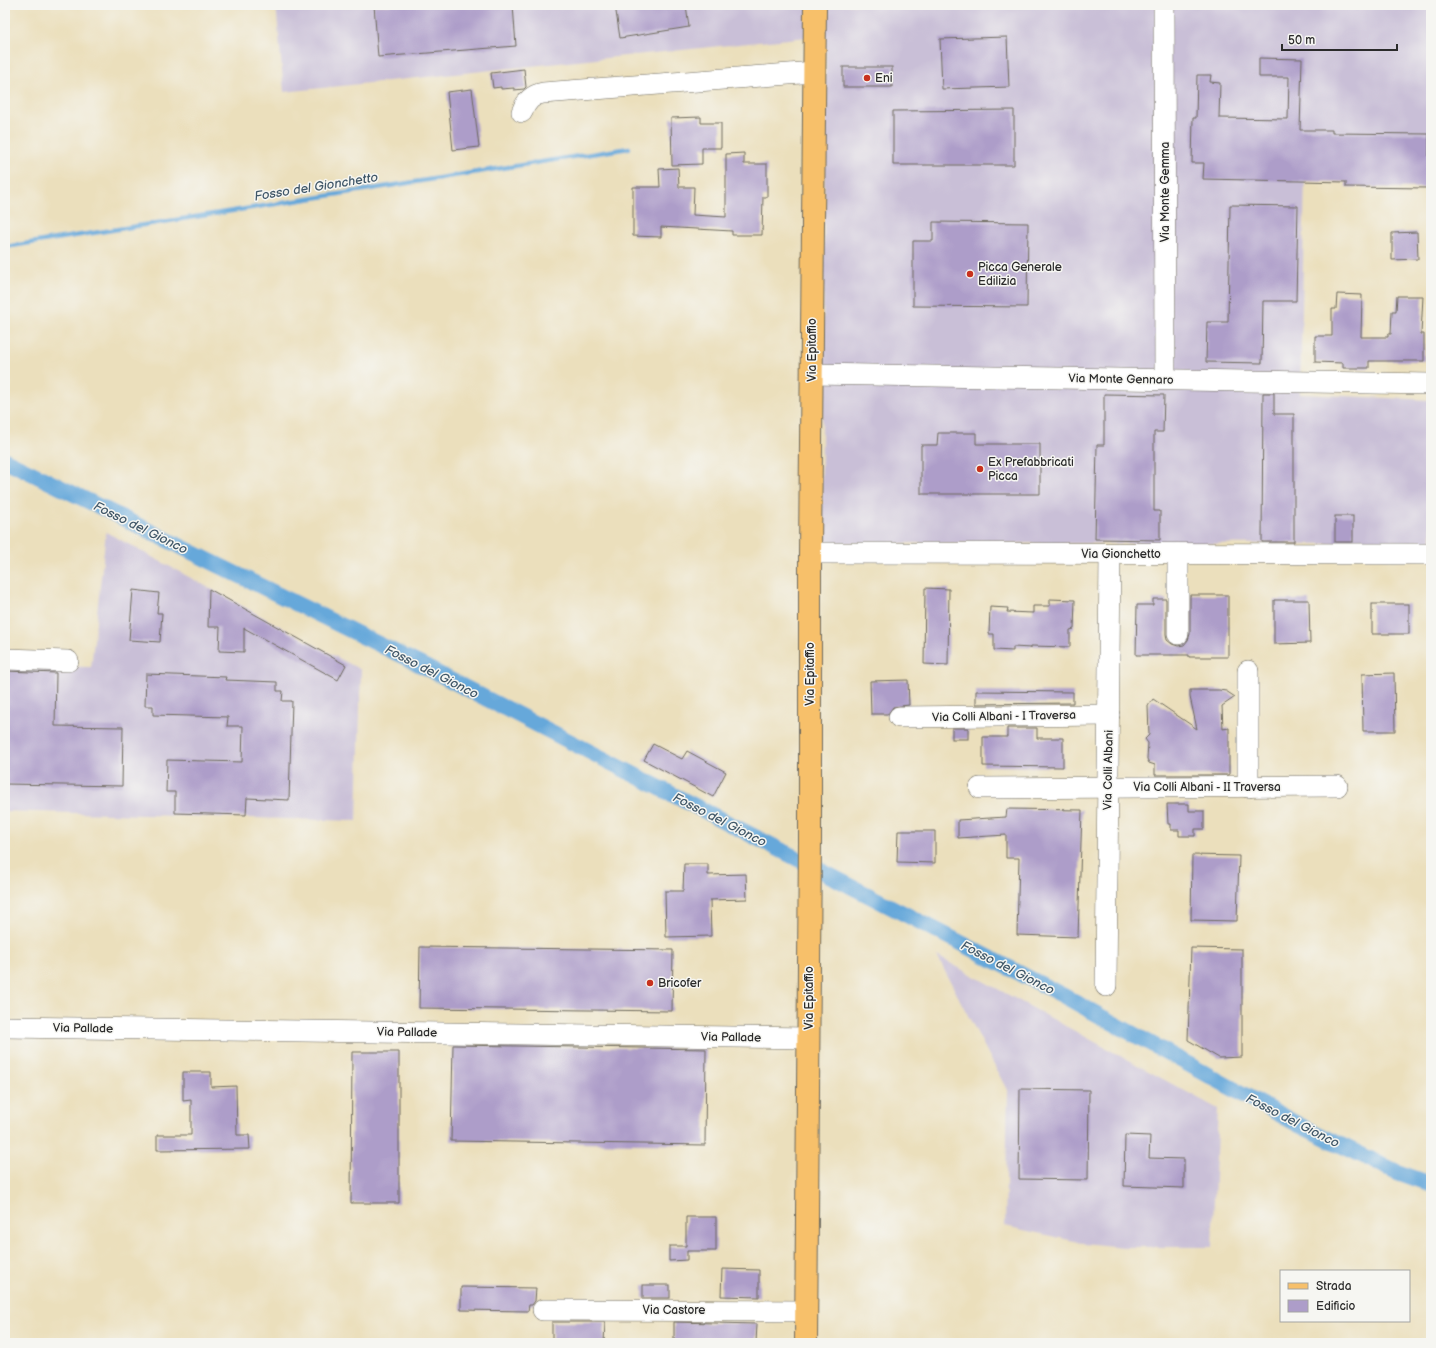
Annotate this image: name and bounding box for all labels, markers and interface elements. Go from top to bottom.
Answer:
scale bar [1282,26,1397,52]
text: 50 m [1288,33,1315,48]
place label: Eni [875,71,893,86]
marker: Eni [862,73,872,83]
street label: Via Monte Gemma [1158,141,1173,242]
water label: Fosso del Gionchetto [253,169,379,205]
place label: Picca Generale Edilizia [978,260,1062,289]
marker: Picca Generale Edilizia [965,269,975,279]
street label: Via Epitaffio [805,318,820,382]
street label: Via Monte Gennaro [1068,371,1174,388]
place label: Ex Prefabbricati Picca [988,455,1074,484]
marker: Ex Prefabbricati Picca [975,464,985,474]
water label: Fosso del Gionco [91,498,190,558]
street label: Via Gionchetto [1081,547,1161,562]
water label: Fosso del Gionco [382,641,481,702]
street label: Via Epitaffio [803,642,818,706]
street label: Via Colli Albani - I Traversa [932,708,1076,725]
street label: Via Colli Albani [1100,730,1117,810]
street label: Via Colli Albani - II Traversa [1133,780,1281,795]
water label: Fosso del Gionco [670,789,769,850]
water label: Fosso del Gionco [958,937,1057,998]
street label: Via Epitaffio [802,966,817,1030]
place label: Bricofer [658,976,702,991]
marker: Bricofer [645,978,655,988]
street label: Via Pallade [53,1020,113,1037]
street label: Via Pallade [377,1024,437,1041]
street label: Via Pallade [701,1029,761,1046]
water label: Fosso del Gionco [1243,1090,1342,1151]
legend [1280,1270,1410,1322]
text: Strada [1316,1279,1352,1294]
text: Edificio [1316,1299,1356,1314]
street label: Via Castore [643,1303,705,1318]

